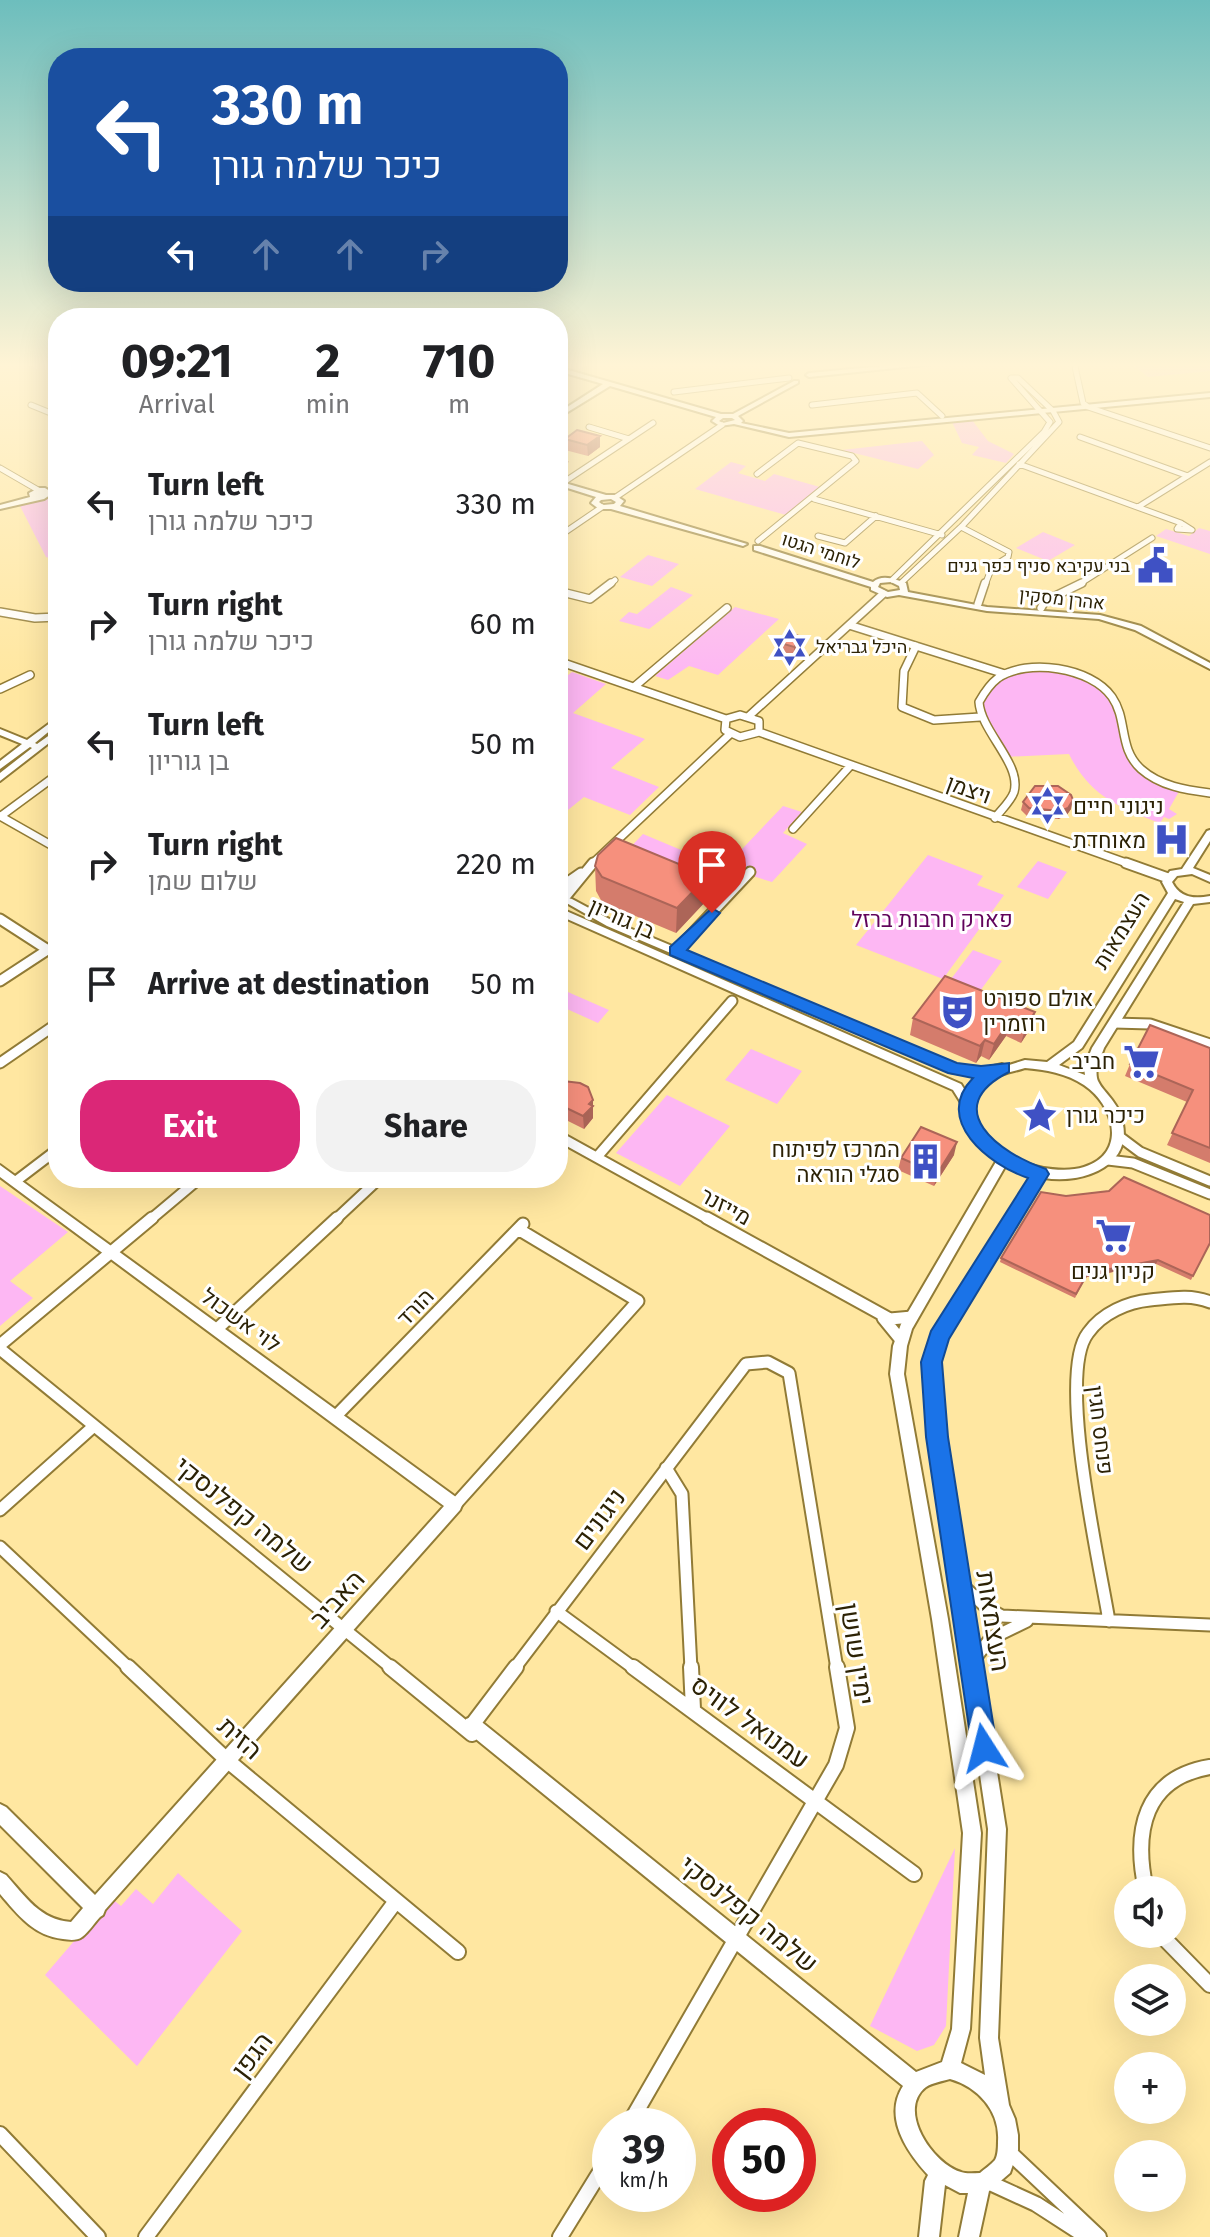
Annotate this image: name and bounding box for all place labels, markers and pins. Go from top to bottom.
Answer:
public building icon: בני עקיבא סניף כפר גנים [1137,547,1175,585]
place label: בני עקיבא סניף כפר גנים [947,555,1131,577]
synagogue icon: היכל גבריאל [771,628,809,666]
place label: היכל גבריאל [816,636,907,658]
synagogue icon: ניגוני חיים [1028,787,1066,825]
place label: ניגוני חיים [1073,793,1164,820]
hospital icon: מאוחדת [1153,821,1191,859]
place label: מאוחדת [1073,827,1146,854]
pin [678,831,746,913]
place label: אולם ספורט רוזמרין [983,985,1093,1037]
theatre icon: אולם ספורט רוזמרין [938,992,976,1030]
supermarket icon: חביב [1122,1042,1160,1080]
place label: חביב [1072,1048,1115,1075]
place icon: כיכר גורן [1021,1096,1059,1134]
place label: כיכר גורן [1066,1102,1145,1129]
place label: המרכז לפיתוח סגלי הוראה [772,1136,900,1188]
building icon: המרכז לפיתוח סגלי הוראה [907,1143,945,1181]
supermarket icon: קניון גנים [1094,1216,1132,1254]
place label: קניון גנים [1071,1258,1155,1285]

